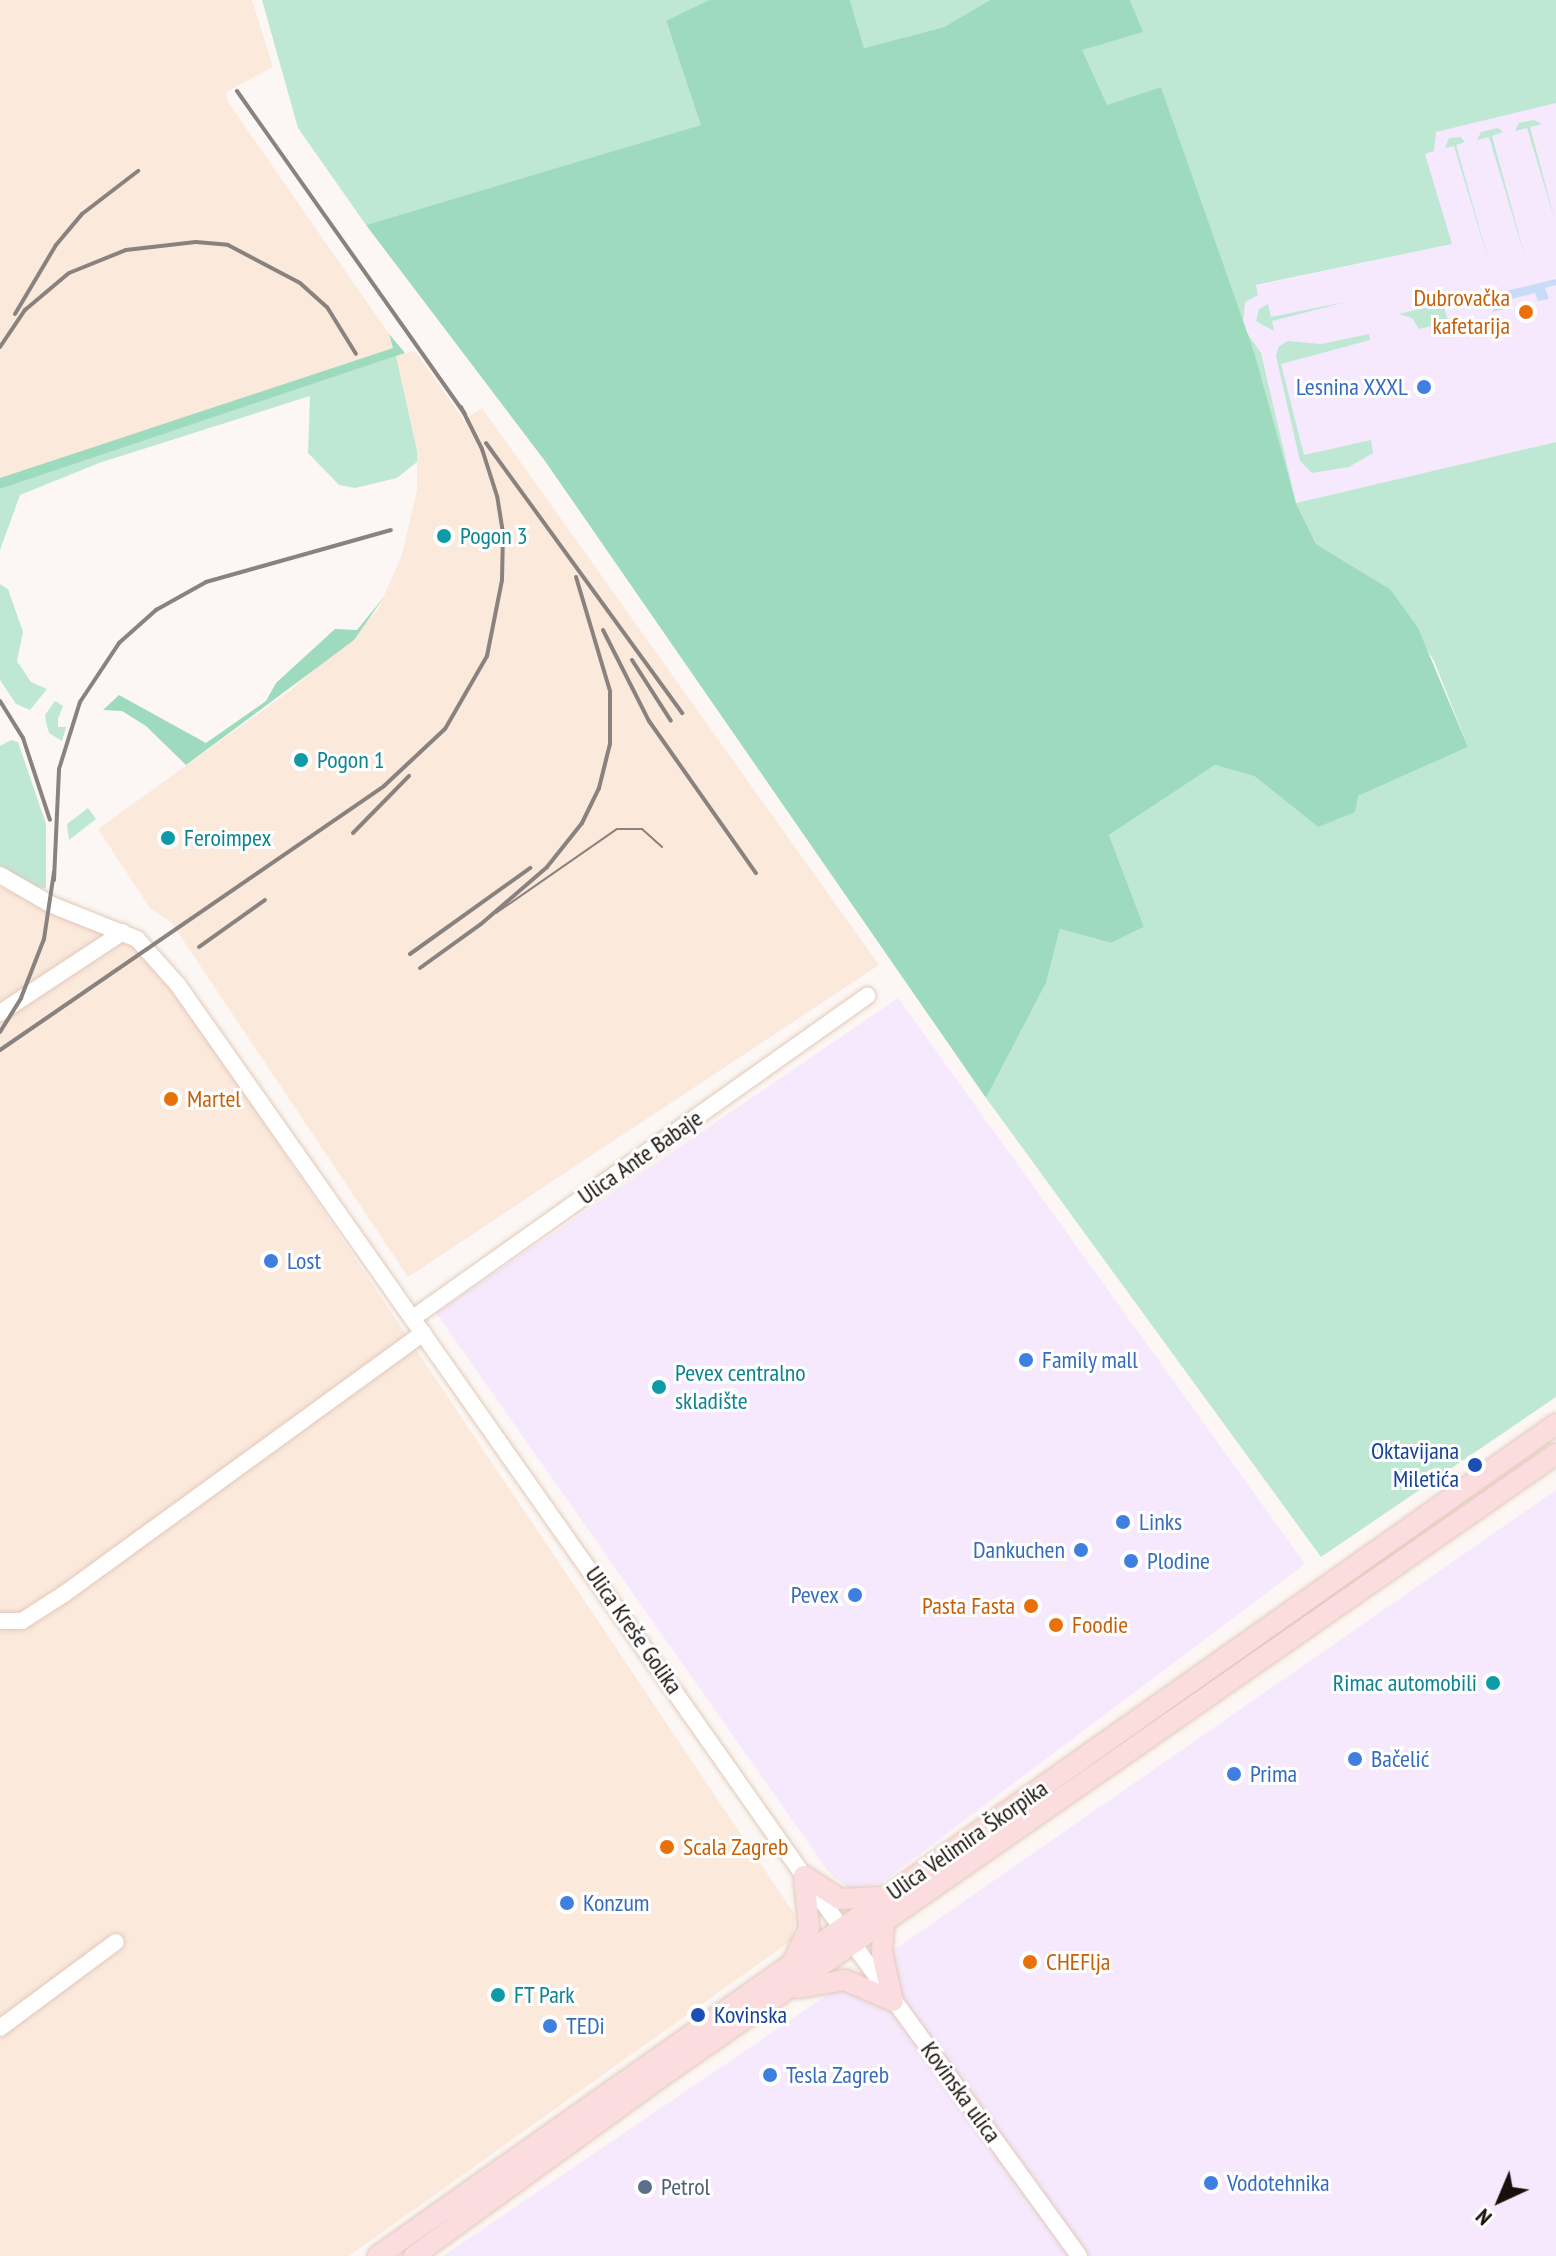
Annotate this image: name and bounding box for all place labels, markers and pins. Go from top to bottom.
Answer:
place label: Dubrovačka kafetarija [1413,284,1510,340]
marker: Dubrovačka kafetarija [1517,303,1535,321]
place label: Lesnina XXXL [1295,373,1408,401]
marker: Lesnina XXXL [1415,378,1433,396]
place label: Pogon 3 [460,522,528,550]
marker: Pogon 3 [435,527,453,545]
place label: Pogon 1 [317,746,385,774]
marker: Pogon 1 [292,751,310,769]
place label: Feroimpex [184,824,271,852]
marker: Feroimpex [159,829,177,847]
place label: Martel [187,1085,241,1113]
marker: Martel [162,1090,180,1108]
place label: Lost [287,1247,321,1275]
marker: Lost [262,1252,280,1270]
place label: Family mall [1042,1346,1138,1374]
marker: Family mall [1017,1351,1035,1369]
place label: Pevex centralno skladište [675,1359,806,1415]
marker: Pevex centralno skladište [650,1378,668,1396]
place label: Oktavijana Miletića [1371,1437,1459,1493]
marker: Oktavijana Miletića [1466,1456,1484,1474]
place label: Links [1139,1508,1182,1536]
marker: Links [1114,1513,1132,1531]
place label: Dankuchen [973,1536,1065,1564]
marker: Dankuchen [1072,1541,1090,1559]
place label: Plodine [1147,1547,1210,1575]
marker: Plodine [1122,1552,1140,1570]
place label: Pevex [791,1581,839,1609]
marker: Pevex [846,1586,864,1604]
place label: Pasta Fasta [922,1592,1015,1620]
marker: Pasta Fasta [1022,1597,1040,1615]
place label: Foodie [1072,1611,1128,1639]
marker: Foodie [1047,1616,1065,1634]
place label: Rimac automobili [1332,1669,1477,1697]
marker: Rimac automobili [1484,1674,1502,1692]
place label: Bačelić [1371,1745,1429,1773]
marker: Bačelić [1346,1750,1364,1768]
place label: Prima [1250,1760,1297,1788]
marker: Prima [1225,1765,1243,1783]
place label: Scala Zagreb [683,1833,789,1861]
marker: Scala Zagreb [658,1838,676,1856]
place label: Konzum [583,1889,649,1917]
marker: Konzum [558,1894,576,1912]
place label: CHEFlja [1046,1948,1110,1976]
marker: CHEFlja [1021,1953,1039,1971]
place label: FT Park [514,1981,575,2009]
marker: FT Park [489,1986,507,2004]
place label: Kovinska [714,2001,787,2029]
marker: Kovinska [689,2006,707,2024]
place label: TEDi [566,2012,605,2040]
marker: TEDi [541,2017,559,2035]
place label: Tesla Zagreb [786,2061,890,2089]
marker: Tesla Zagreb [761,2066,779,2084]
place label: Vodotehnika [1227,2169,1330,2197]
place label: Petrol [661,2173,710,2201]
marker: Vodotehnika [1202,2174,1220,2192]
marker: Petrol [636,2178,654,2196]

